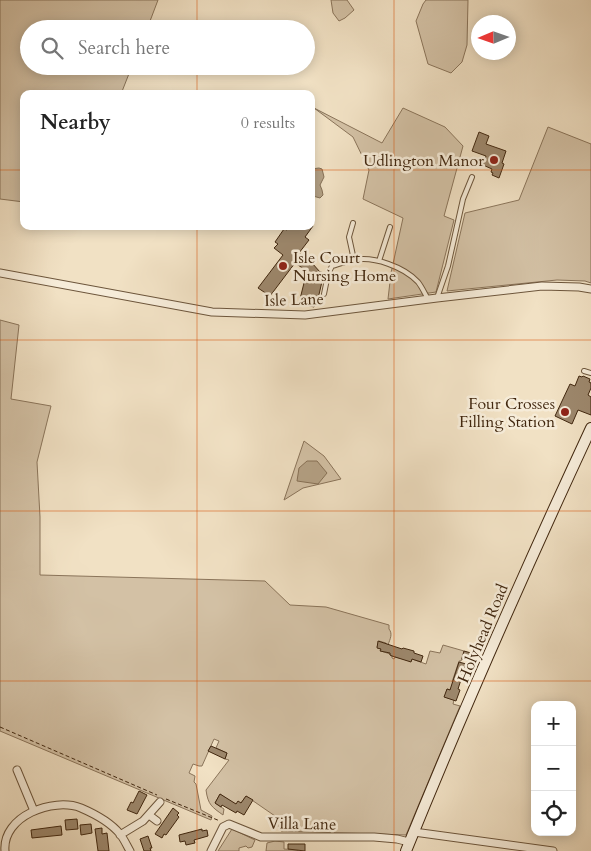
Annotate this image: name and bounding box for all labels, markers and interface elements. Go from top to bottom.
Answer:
north arrow [471,15,516,60]
search box [20,20,315,75]
icon: search [38,34,66,62]
text: Search here [78,35,170,61]
text: Nearby [40,108,111,137]
text: 0 results [241,112,295,134]
place label: Udlington Manor [363,150,484,172]
marker: Udlington Manor [488,154,500,166]
place label: Isle Court Nursing Home [293,247,396,287]
marker: Isle Court Nursing Home [277,260,289,272]
street label: Isle Lane [264,288,324,312]
place label: Four Crosses Filling Station [459,393,555,433]
marker: Four Crosses Filling Station [559,406,571,418]
street label: Holyhead Road [452,580,514,686]
map controls [531,701,576,836]
button: + [531,701,576,746]
button: − [531,746,576,791]
button: locate [531,791,576,836]
street label: Villa Lane [268,812,336,836]

